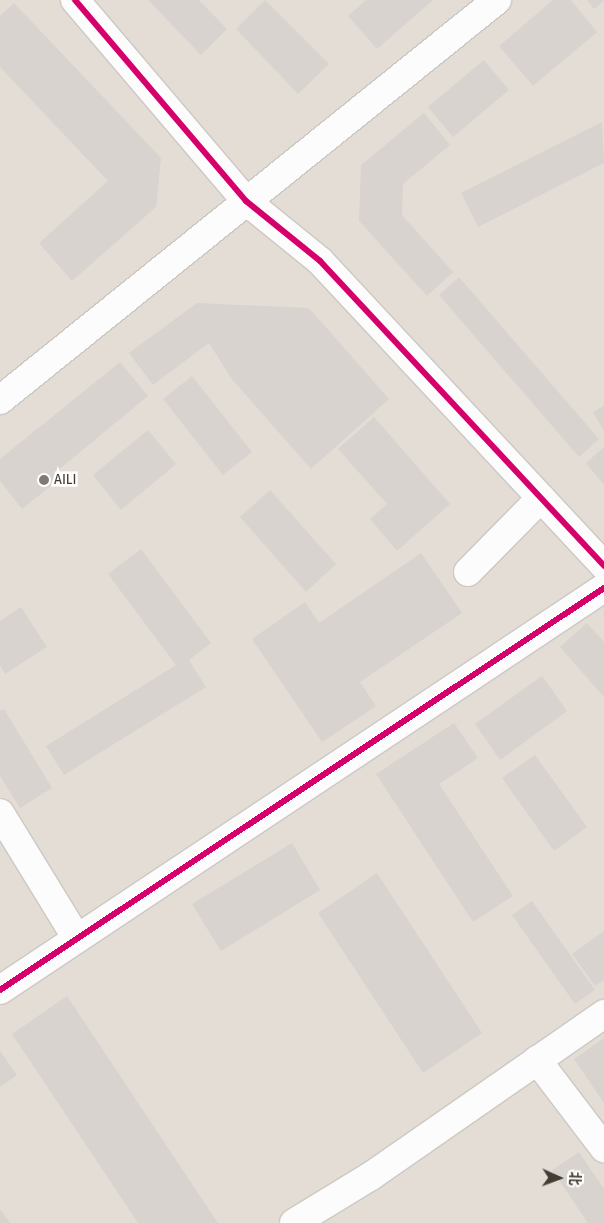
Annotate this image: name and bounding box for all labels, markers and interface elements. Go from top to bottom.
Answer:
place label: AILI [54,471,76,489]
marker: AILI [38,474,50,486]
north arrow [534,1153,584,1203]
text: 北 [566,1171,583,1186]

